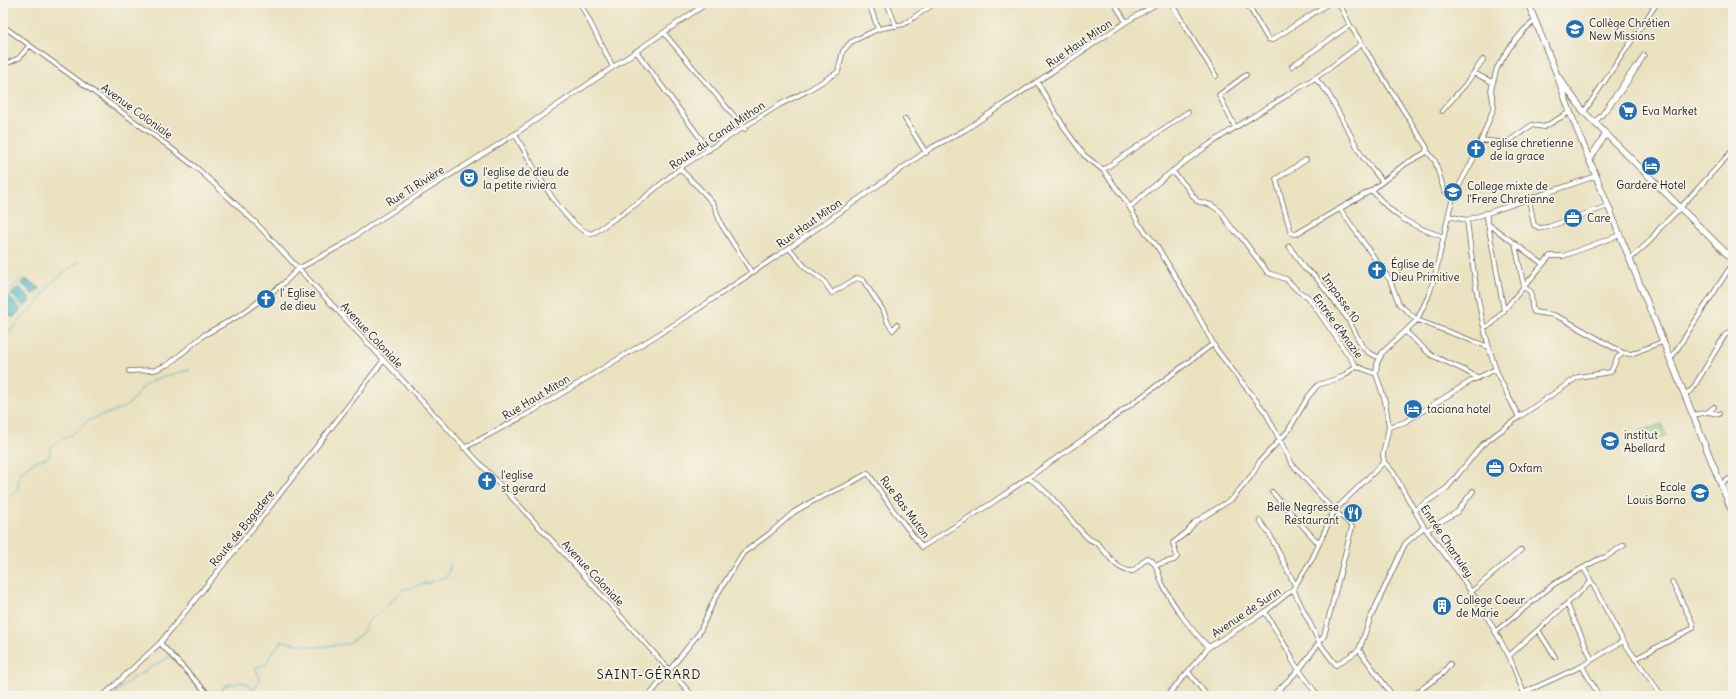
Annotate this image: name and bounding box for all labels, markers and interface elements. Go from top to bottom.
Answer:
street label: Rue Haut Miton [1043,16,1115,70]
place label: Collège Chrétien New Missions [1589,16,1670,43]
school or university icon: Collège Chrétien New Missions [1564,18,1586,40]
street label: Avenue Coloniale [99,80,176,142]
street label: Route du Canal Mithon [667,98,767,172]
supermarket icon: Eva Market [1617,100,1639,122]
place label: Eva Market [1642,104,1698,118]
place label: eglise chretienne de la grace [1490,136,1573,163]
church icon: eglise chretienne de la grace [1465,138,1487,160]
hotel icon: Gardere Hotel [1640,155,1662,177]
street label: Rue Ti Rivière [383,163,447,209]
place label: l'eglise de dieu de la petite riviera [483,165,569,192]
theatre icon: l'eglise de dieu de la petite riviera [458,167,480,189]
place label: Gardere Hotel [1616,178,1686,192]
place label: College mixte de l'Frere Chretienne [1467,179,1555,206]
school or university icon: College mixte de l'Frere Chretienne [1442,181,1464,203]
street label: Rue Haut Miton [774,195,844,251]
office icon: Care [1562,207,1584,229]
place label: Care [1587,211,1611,225]
place label: Église de Dieu Primitive [1391,256,1459,284]
church icon: Église de Dieu Primitive [1366,259,1388,281]
street label: Impasse 10 [1319,271,1363,325]
place label: l' Eglise de dieu [280,286,317,313]
church icon: l' Eglise de dieu [255,288,277,310]
street label: Entrée d'Anazie [1310,291,1366,361]
street label: Avenue Coloniale [338,299,406,371]
street label: Rue Haut Miton [500,371,572,423]
hotel icon: taciana hotel [1402,398,1424,420]
place label: taciana hotel [1427,402,1491,416]
place label: institut Abellard [1624,428,1666,455]
school or university icon: institut Abellard [1599,430,1621,452]
office icon: Oxfam [1484,457,1506,479]
place label: Oxfam [1509,461,1543,475]
place label: l'eglise st gerard [501,468,546,495]
church icon: l'eglise st gerard [476,470,498,492]
street label: Rue Bas Muton [877,473,933,541]
place label: Ecole Louis Borno [1627,480,1686,507]
school or university icon: Ecole Louis Borno [1689,482,1711,504]
street label: Route de Bagadere [207,487,277,569]
place label: Belle Negresse Restaurant [1267,500,1339,527]
restaurant icon: Belle Negresse Restaurant [1342,502,1364,524]
street label: Entrée Chartuley [1418,502,1476,580]
street label: Avenue Coloniale [559,537,627,609]
street label: Avenue de Surin [1209,584,1283,640]
place label: College Coeur de Marie [1456,593,1526,620]
building icon: College Coeur de Marie [1431,595,1453,617]
district label: SAINT-GÉRARD [596,665,702,683]

